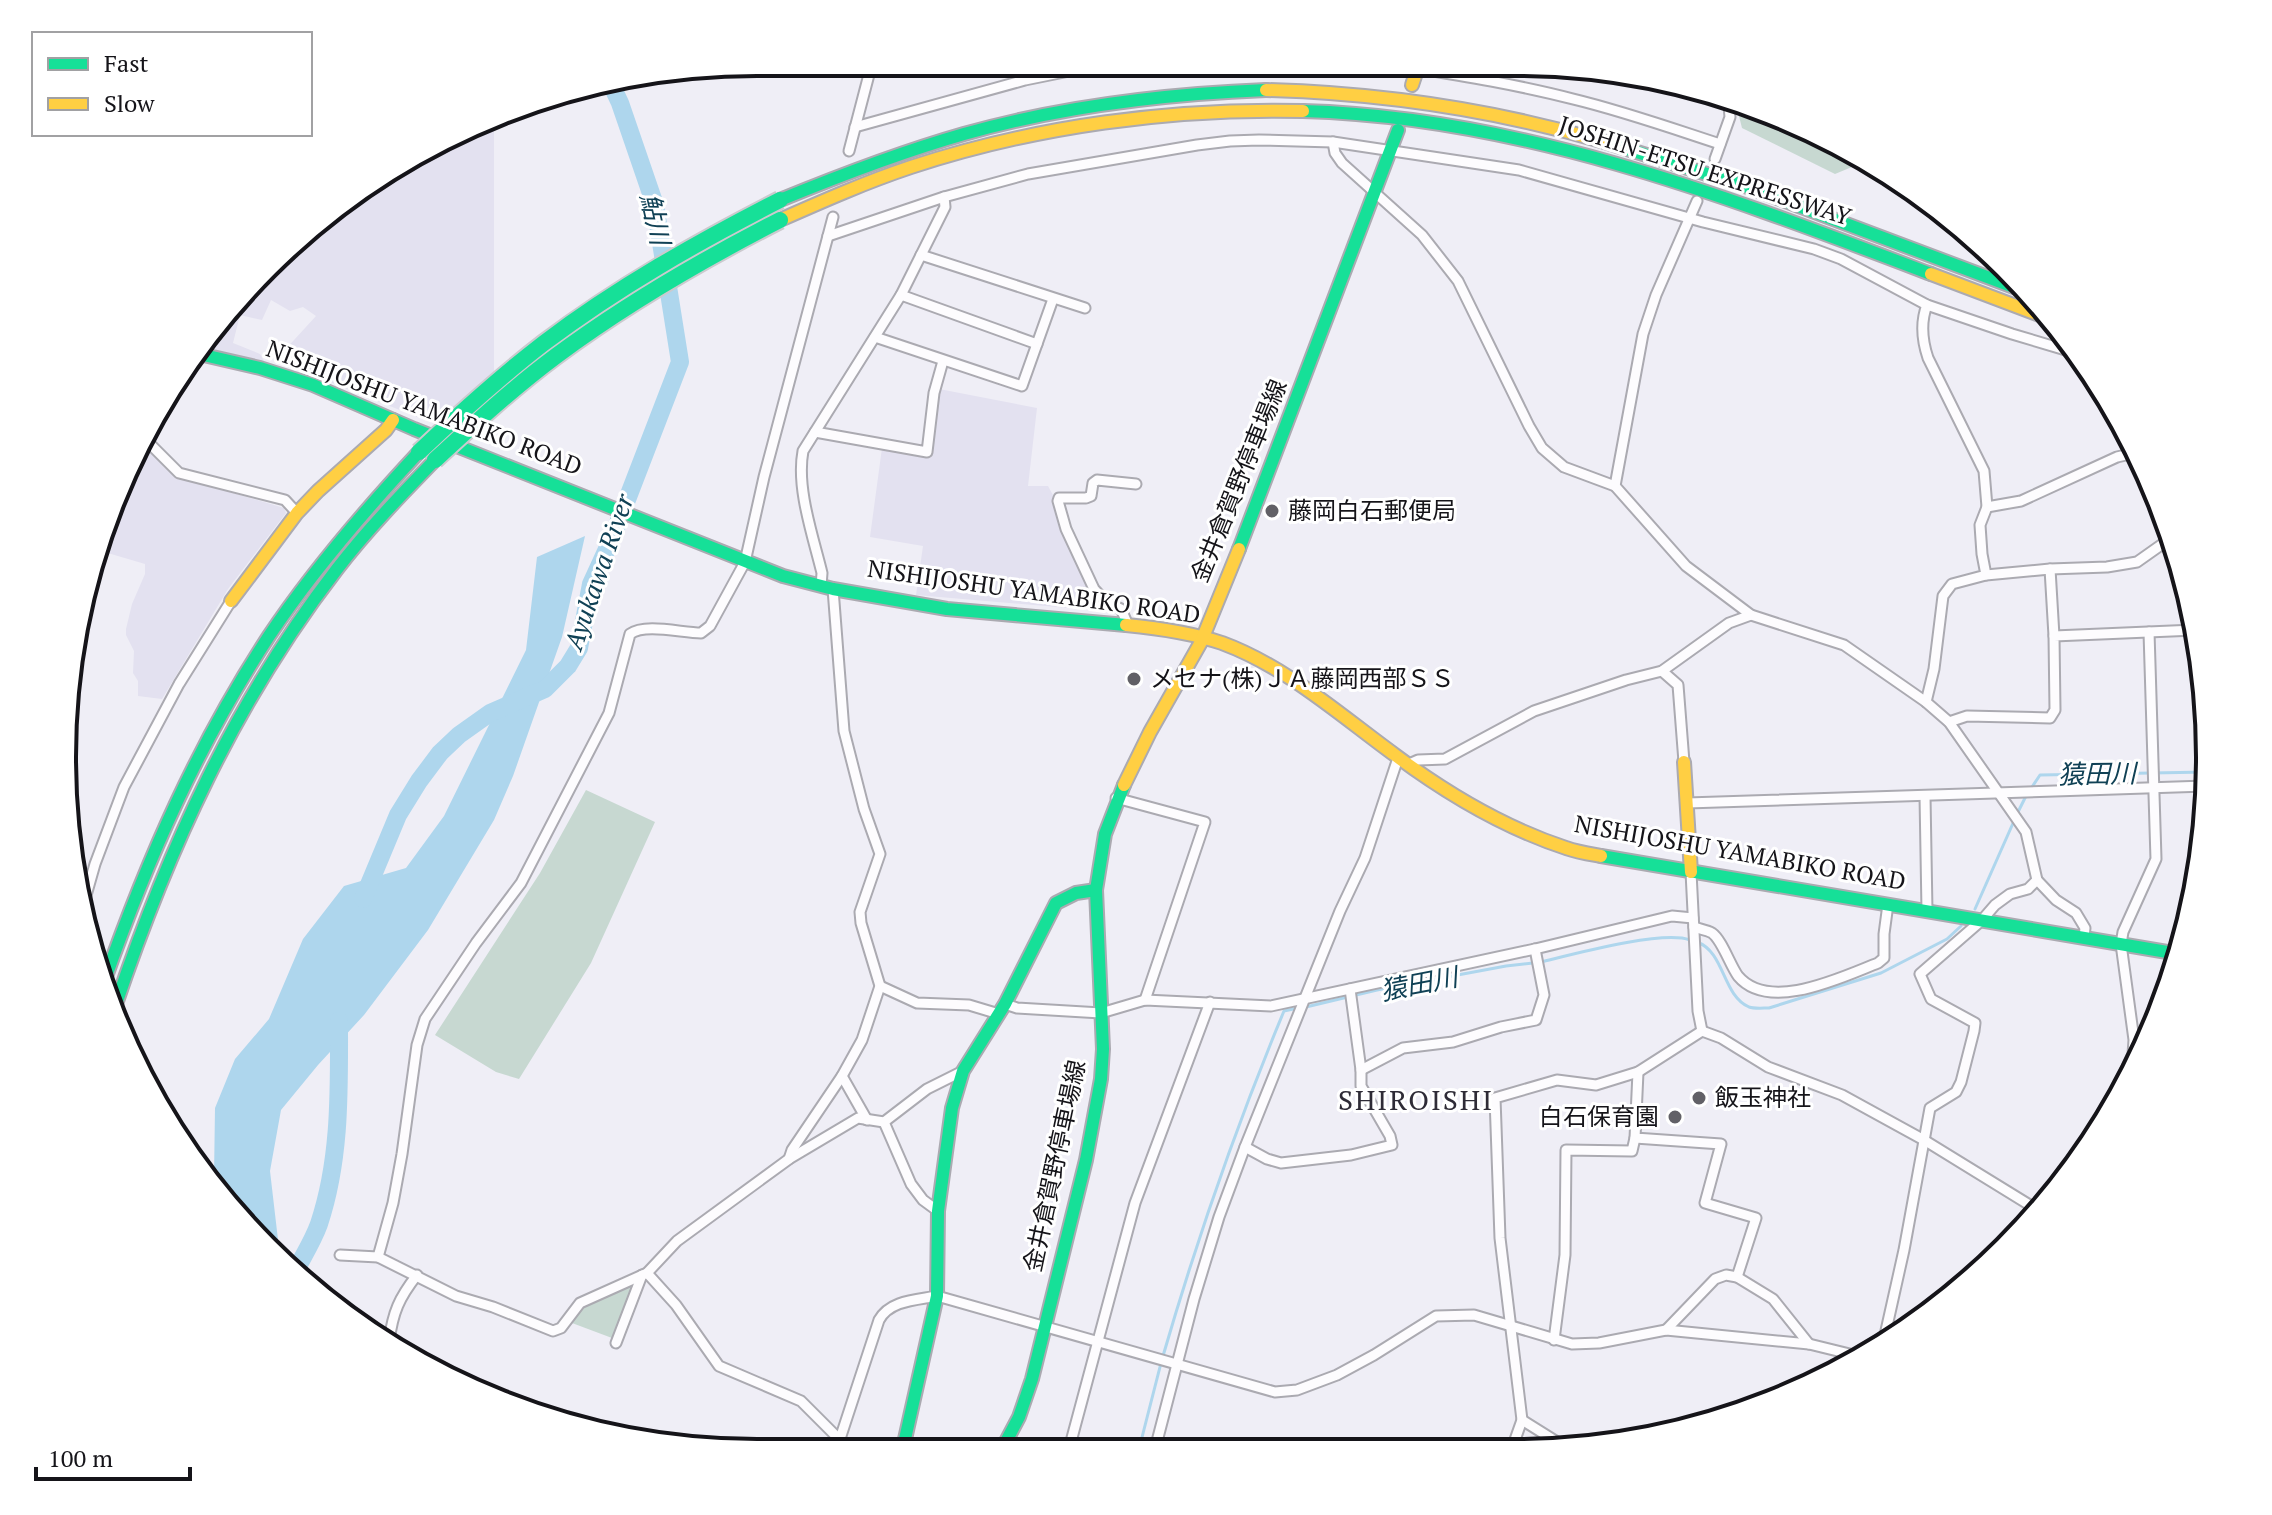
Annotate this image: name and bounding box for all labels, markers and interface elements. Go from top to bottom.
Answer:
legend [32,32,312,136]
text: Fast [104,47,149,79]
text: Slow [104,87,155,119]
street label: JOSHIN-ETSU EXPRESSWAY [1555,108,1856,233]
water label: 鮎川 [634,190,679,251]
street label: NISHIJOSHU YAMABIKO ROAD [262,332,587,482]
street label: 金井倉賀野停車場線 [1183,374,1293,587]
water label: Ayukawa River [555,489,641,656]
place label: 藤岡白石郵便局 [1288,494,1456,526]
marker: 藤岡白石郵便局 [1263,502,1281,520]
street label: NISHIJOSHU YAMABIKO ROAD [866,552,1203,630]
place label: メセナ(株)ＪＡ藤岡西部ＳＳ [1150,662,1454,694]
marker: メセナ(株)ＪＡ藤岡西部ＳＳ [1125,670,1143,688]
water label: 猿田川 [2058,755,2139,791]
street label: NISHIJOSHU YAMABIKO ROAD [1572,807,1908,897]
water label: 猿田川 [1377,958,1463,1007]
street label: 金井倉賀野停車場線 [1016,1057,1092,1275]
district label: SHIROISHI [1338,1081,1494,1118]
place label: 飯玉神社 [1715,1081,1811,1113]
marker: 飯玉神社 [1690,1089,1708,1107]
place label: 白石保育園 [1539,1100,1659,1132]
marker: 白石保育園 [1666,1108,1684,1126]
scale bar [36,1431,190,1481]
text: 100 m [48,1442,113,1474]

